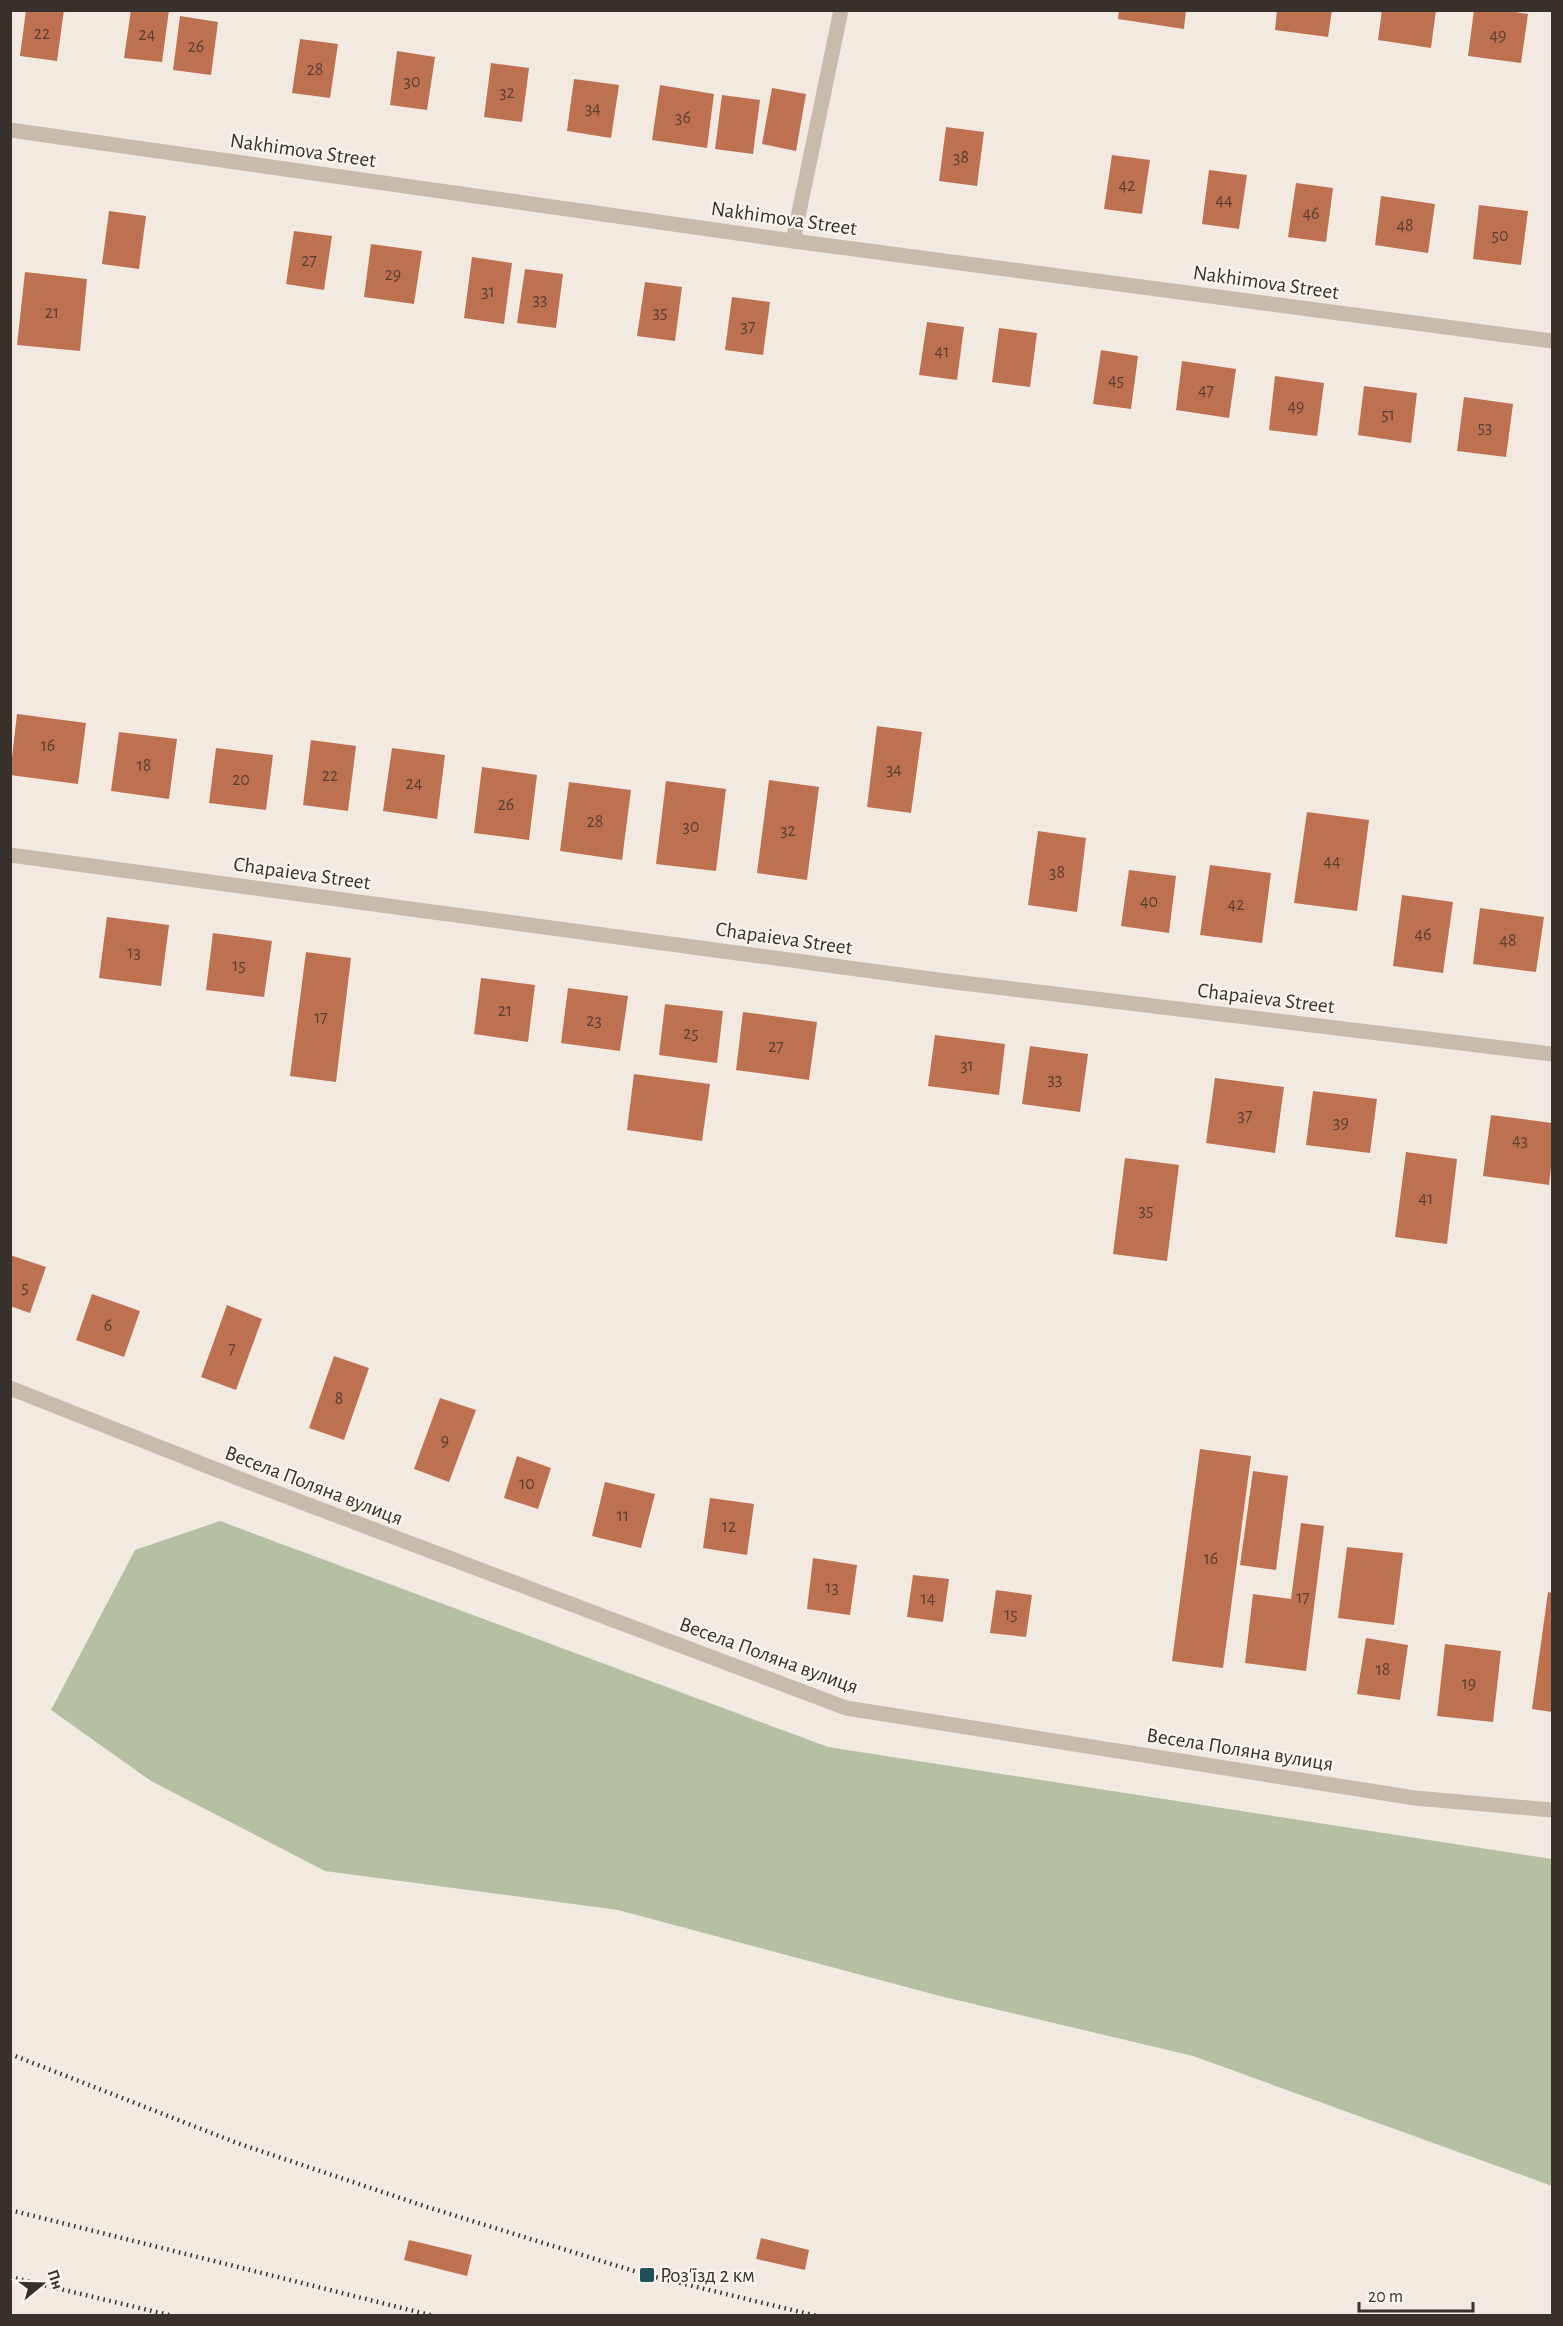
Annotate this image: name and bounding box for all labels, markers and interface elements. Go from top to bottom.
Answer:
house number: 22 [34,25,50,43]
house number: 24 [139,26,156,44]
house number: 49 [1489,27,1507,45]
house number: 26 [188,38,204,56]
house number: 28 [307,61,323,79]
house number: 30 [404,73,420,91]
house number: 32 [499,84,515,102]
house number: 34 [585,100,601,118]
house number: 36 [675,109,691,127]
street label: Nakhimova Street [229,130,378,171]
house number: 38 [953,149,969,167]
house number: 42 [1119,177,1135,195]
house number: 44 [1215,192,1233,210]
street label: Nakhimova Street [710,198,859,239]
house number: 46 [1302,205,1320,223]
house number: 48 [1396,217,1414,235]
house number: 50 [1491,227,1509,245]
house number: 27 [301,252,317,270]
street label: Nakhimova Street [1192,262,1341,303]
house number: 29 [385,266,401,284]
house number: 31 [481,283,495,301]
house number: 33 [533,291,547,309]
house number: 21 [45,304,59,322]
house number: 35 [653,304,667,322]
house number: 37 [741,318,755,336]
house number: 41 [935,343,949,361]
house number: 45 [1108,372,1124,390]
house number: 47 [1198,382,1214,400]
house number: 49 [1287,398,1305,416]
house number: 51 [1381,406,1395,424]
house number: 53 [1478,419,1492,437]
house number: 16 [41,737,55,755]
house number: 18 [137,757,151,775]
house number: 34 [886,761,902,779]
house number: 22 [322,767,338,785]
house number: 20 [232,771,250,789]
house number: 24 [406,775,423,793]
house number: 26 [498,796,514,814]
house number: 28 [587,813,603,831]
house number: 30 [683,818,699,836]
house number: 32 [780,822,796,840]
house number: 44 [1323,853,1341,871]
street label: Chapaieva Street [232,854,372,894]
house number: 38 [1049,864,1065,882]
house number: 40 [1140,893,1158,911]
house number: 42 [1228,896,1244,914]
street label: Chapaieva Street [714,919,854,959]
house number: 46 [1414,926,1432,944]
house number: 48 [1499,932,1517,950]
house number: 13 [127,944,141,962]
house number: 15 [232,957,246,975]
street label: Chapaieva Street [1196,980,1336,1017]
house number: 21 [498,1002,512,1020]
house number: 17 [314,1009,328,1027]
house number: 23 [586,1012,602,1030]
house number: 25 [683,1025,699,1043]
house number: 27 [768,1038,784,1056]
house number: 31 [960,1057,974,1075]
house number: 33 [1048,1071,1062,1089]
house number: 37 [1238,1107,1252,1125]
house number: 39 [1333,1114,1349,1132]
house number: 43 [1512,1132,1528,1150]
house number: 41 [1419,1190,1433,1208]
house number: 35 [1139,1202,1153,1220]
house number: 5 [21,1279,29,1297]
house number: 6 [104,1317,112,1335]
house number: 7 [228,1340,236,1358]
house number: 8 [335,1390,343,1408]
house number: 9 [441,1432,449,1450]
street label: Весела Поляна вулиця [222,1442,406,1529]
house number: 10 [519,1475,535,1493]
house number: 11 [617,1507,629,1525]
house number: 12 [722,1518,736,1536]
house number: 16 [1204,1550,1218,1568]
house number: 13 [825,1579,839,1597]
house number: 17 [1296,1589,1310,1607]
house number: 14 [921,1590,936,1608]
house number: 15 [1004,1606,1018,1624]
street label: Весела Поляна вулиця [676,1613,861,1698]
house number: 18 [1376,1661,1390,1679]
house number: 19 [1462,1675,1476,1693]
street label: Весела Поляна вулиця [1145,1724,1335,1775]
north arrow [12,2254,72,2314]
place label: Роз'їзд 2 км [660,2265,755,2286]
marker: Роз'їзд 2 км [638,2266,656,2284]
text: Пн [44,2268,66,2291]
scale bar [1359,2275,1473,2313]
text: 20 m [1368,2288,1403,2306]

